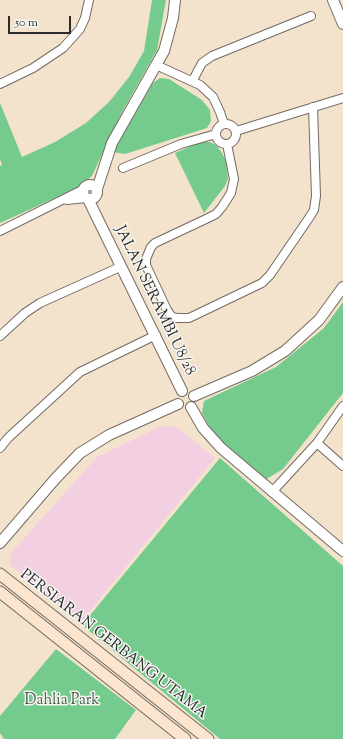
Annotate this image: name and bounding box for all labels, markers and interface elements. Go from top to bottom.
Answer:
scale bar [10,8,73,34]
text: 50 m [15,14,38,32]
street label: JALAN SERAMBI U8/28 [110,223,198,379]
street label: PERSIARAN GERBANG UTAMA [16,566,210,724]
park label: Dahlia Park [25,692,99,710]

